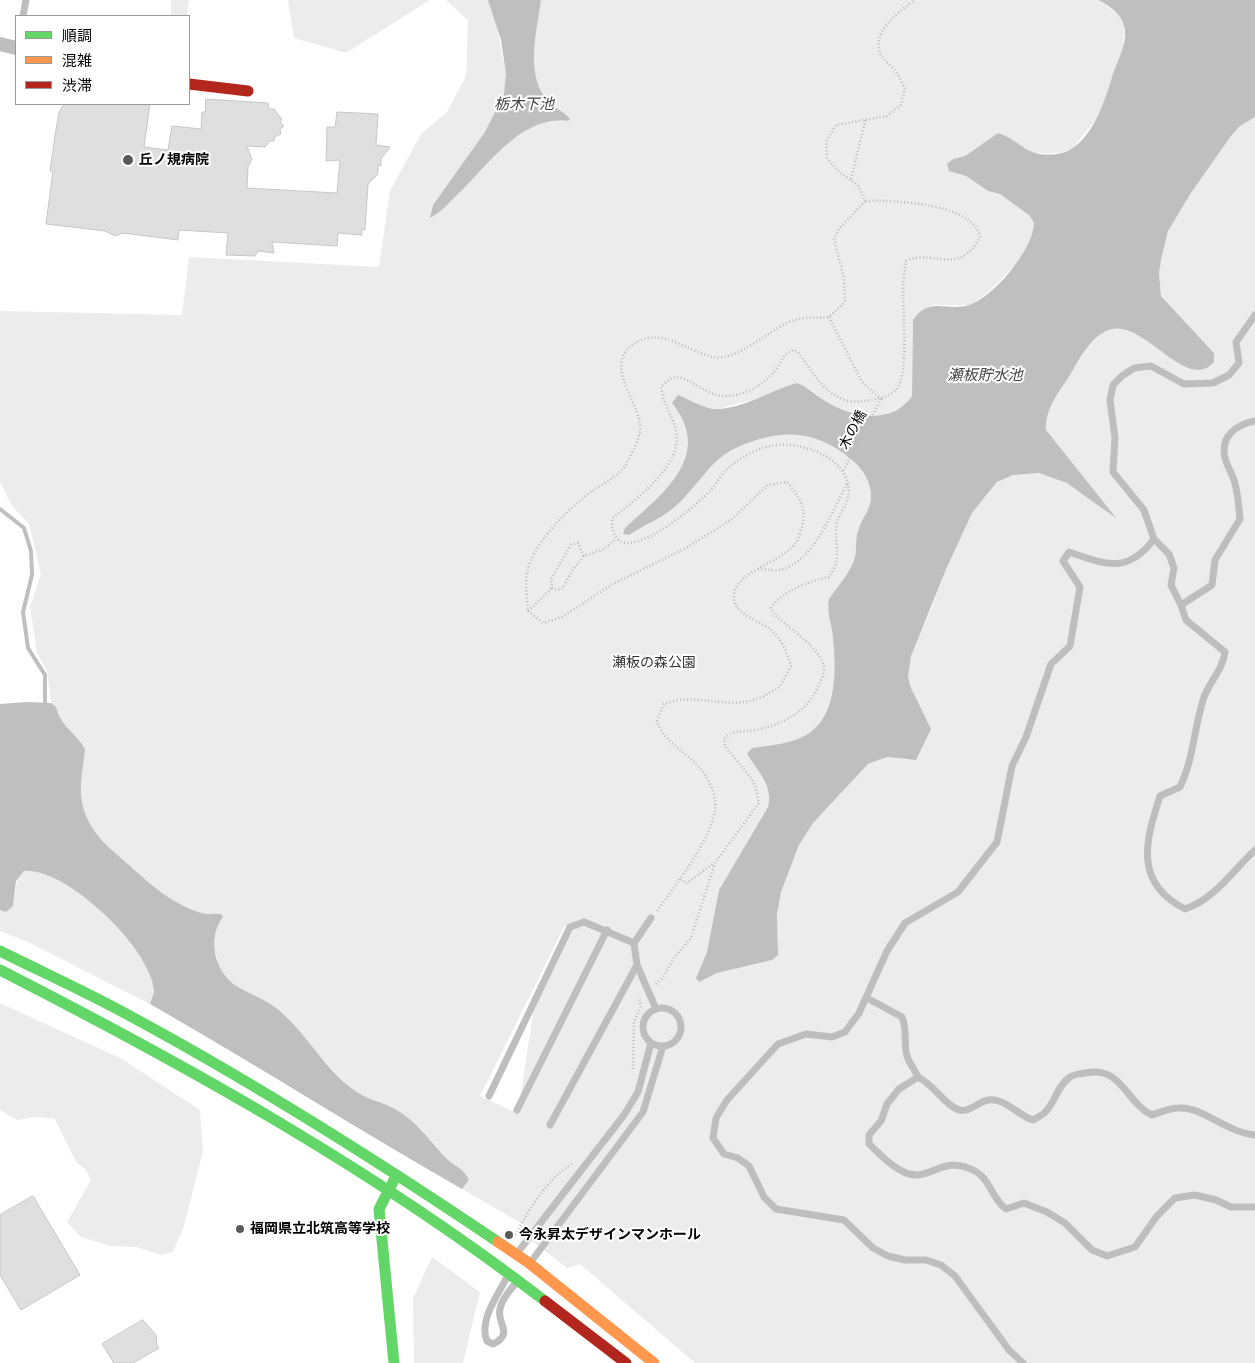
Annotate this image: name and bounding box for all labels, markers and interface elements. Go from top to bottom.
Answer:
legend [15,15,190,105]
text: 順調 [62,27,92,45]
text: 混雑 [62,52,92,70]
text: 渋滞 [62,77,92,95]
water label: 栃木下池 [494,96,554,114]
place label: 丘ノ規病院 [139,152,209,168]
marker: 丘ノ規病院 [121,153,135,167]
water label: 瀬板貯水池 [948,367,1022,385]
street label: 木の橋 [836,408,870,452]
park label: 瀬板の森公園 [612,655,696,671]
place label: 福岡県立北筑高等学校 [250,1221,390,1237]
marker: 福岡県立北筑高等学校 [234,1223,246,1235]
place label: 今永昇太デザインマンホール [519,1227,701,1243]
marker: 今永昇太デザインマンホール [503,1229,515,1241]

